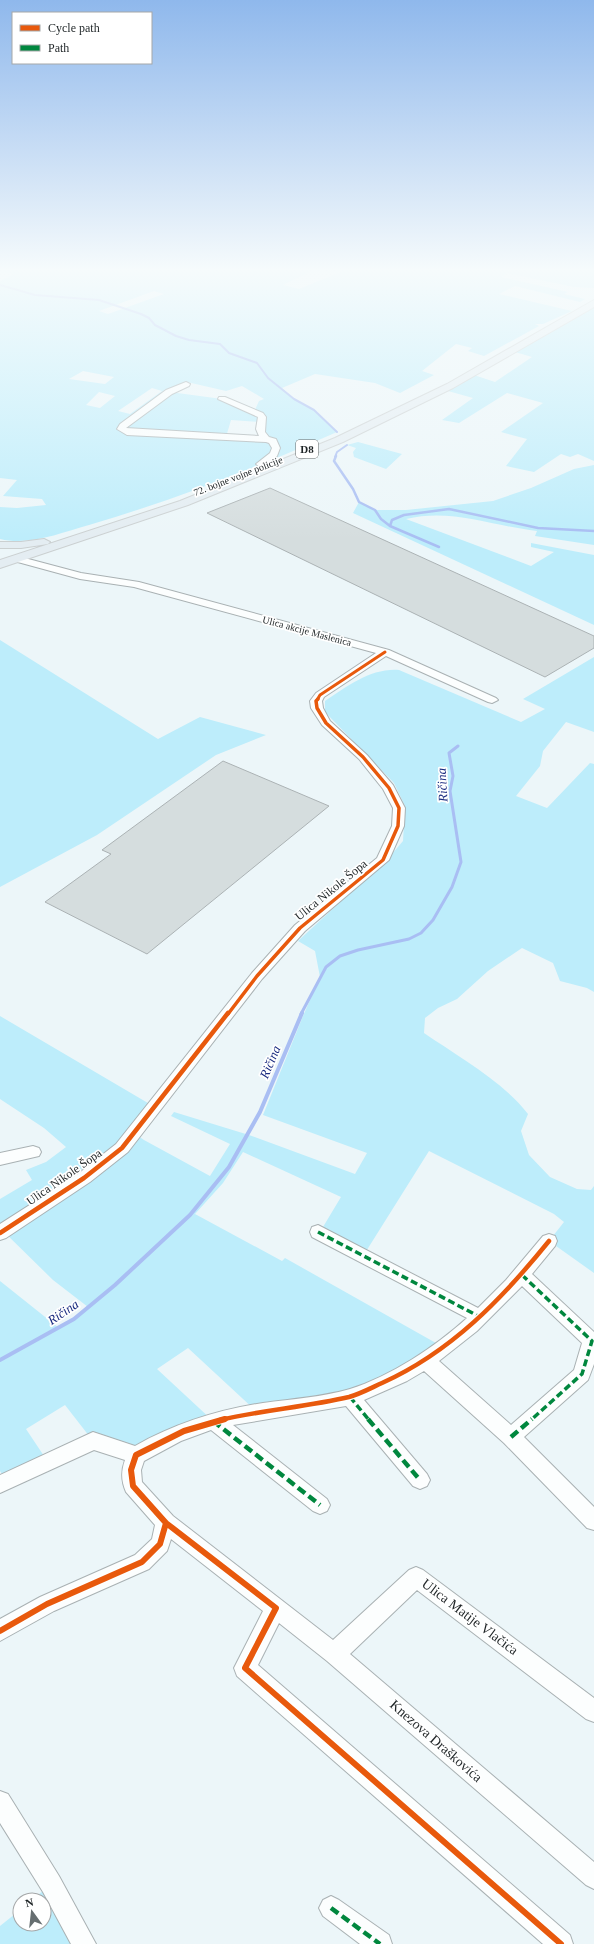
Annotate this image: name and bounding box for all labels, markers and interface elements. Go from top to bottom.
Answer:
legend [12,12,152,64]
text: Cycle path [48,21,100,35]
text: Path [48,41,69,55]
road number: D8 [296,440,318,458]
street label: 72. bojne vojne policije [192,454,285,498]
street label: Ulica akcije Maslenica [261,614,353,648]
water label: Ričina [434,767,450,803]
street label: Ulica Nikole Šopa [292,856,370,923]
water label: Ričina [256,1043,284,1081]
street label: Ulica Nikole Šopa [24,1145,105,1208]
water label: Ričina [44,1296,82,1328]
street label: Ulica Matije Vlačića [419,1576,522,1658]
street label: Knezova Draškovića [387,1697,486,1786]
north arrow [12,1892,52,1932]
text: N [24,1896,35,1909]

